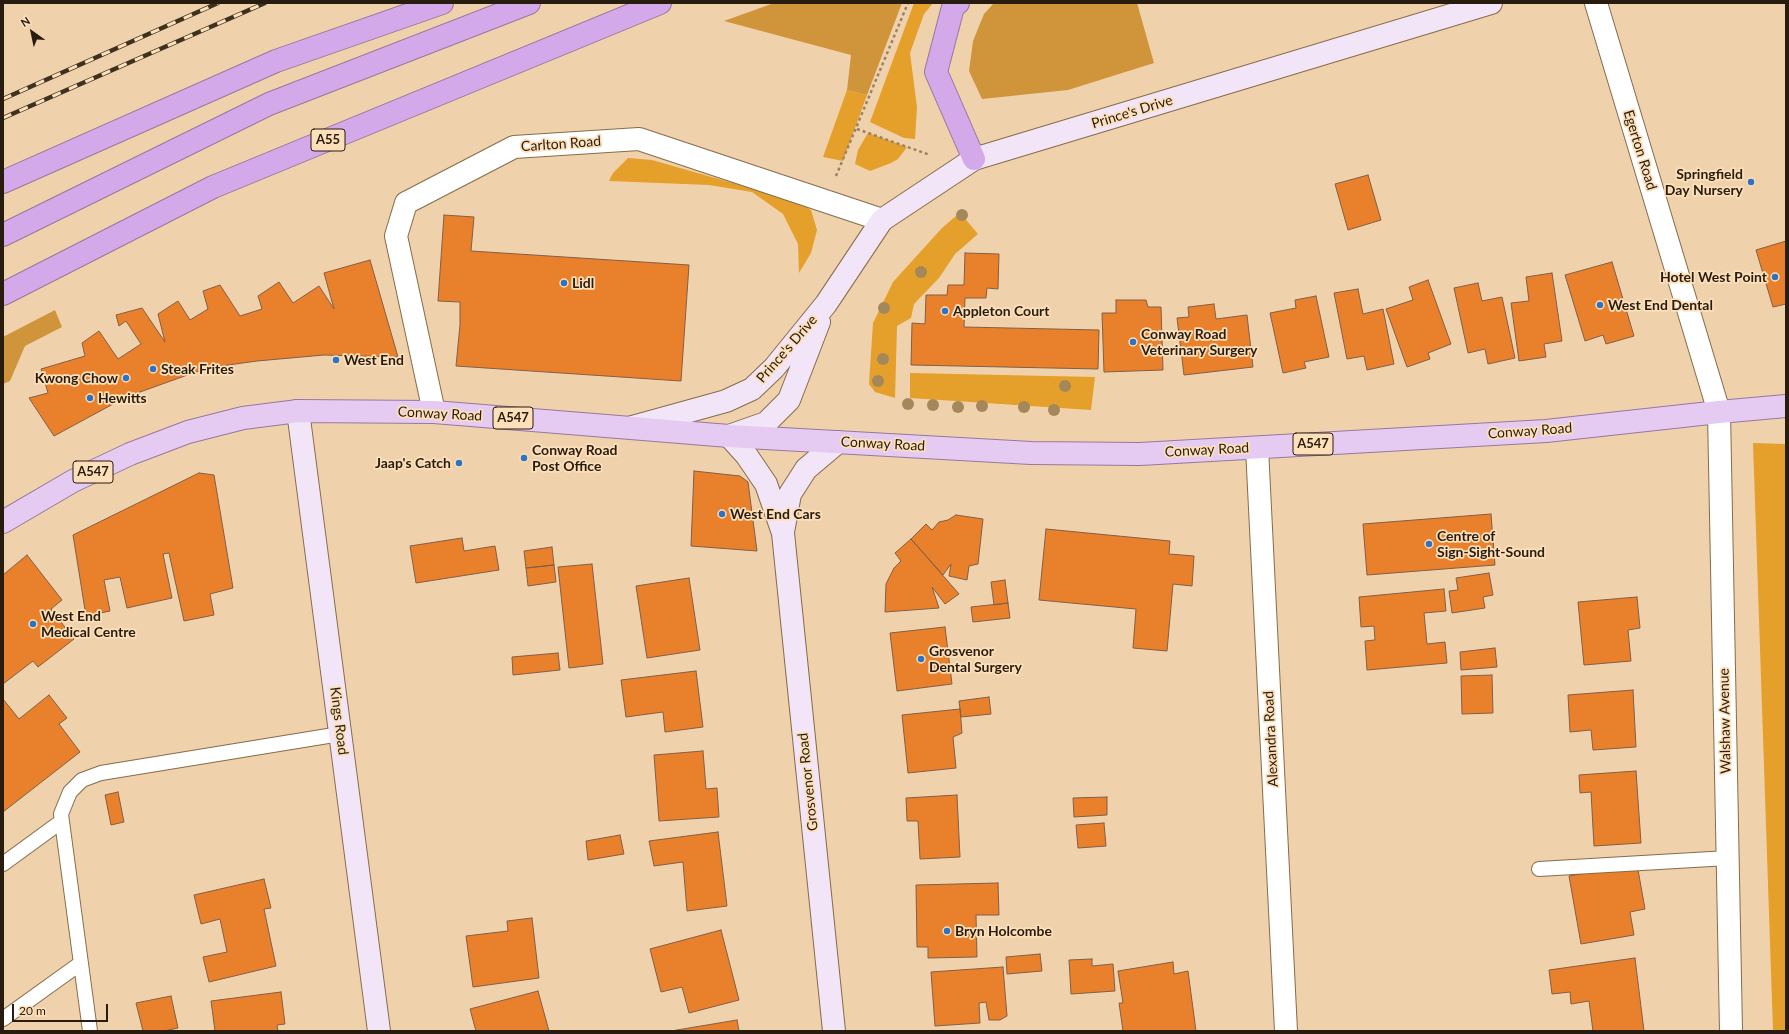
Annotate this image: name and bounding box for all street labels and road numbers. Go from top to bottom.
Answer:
street label: Prince's Drive [1089,92,1175,132]
street label: Egerton Road [1620,108,1660,192]
road number: A55 [311,129,345,151]
street label: Carlton Road [520,133,602,155]
street label: Prince's Drive [753,312,821,386]
street label: Conway Road [397,403,483,425]
road number: A547 [493,407,533,429]
street label: Conway Road [1487,420,1573,442]
street label: Conway Road [840,433,926,455]
road number: A547 [1293,433,1333,455]
street label: Conway Road [1164,439,1250,461]
road number: A547 [73,461,113,483]
street label: Walshaw Avenue [1716,668,1734,774]
street label: Kings Road [326,686,352,756]
street label: Alexandra Road [1260,691,1282,787]
street label: Grosvenor Road [794,732,822,832]

